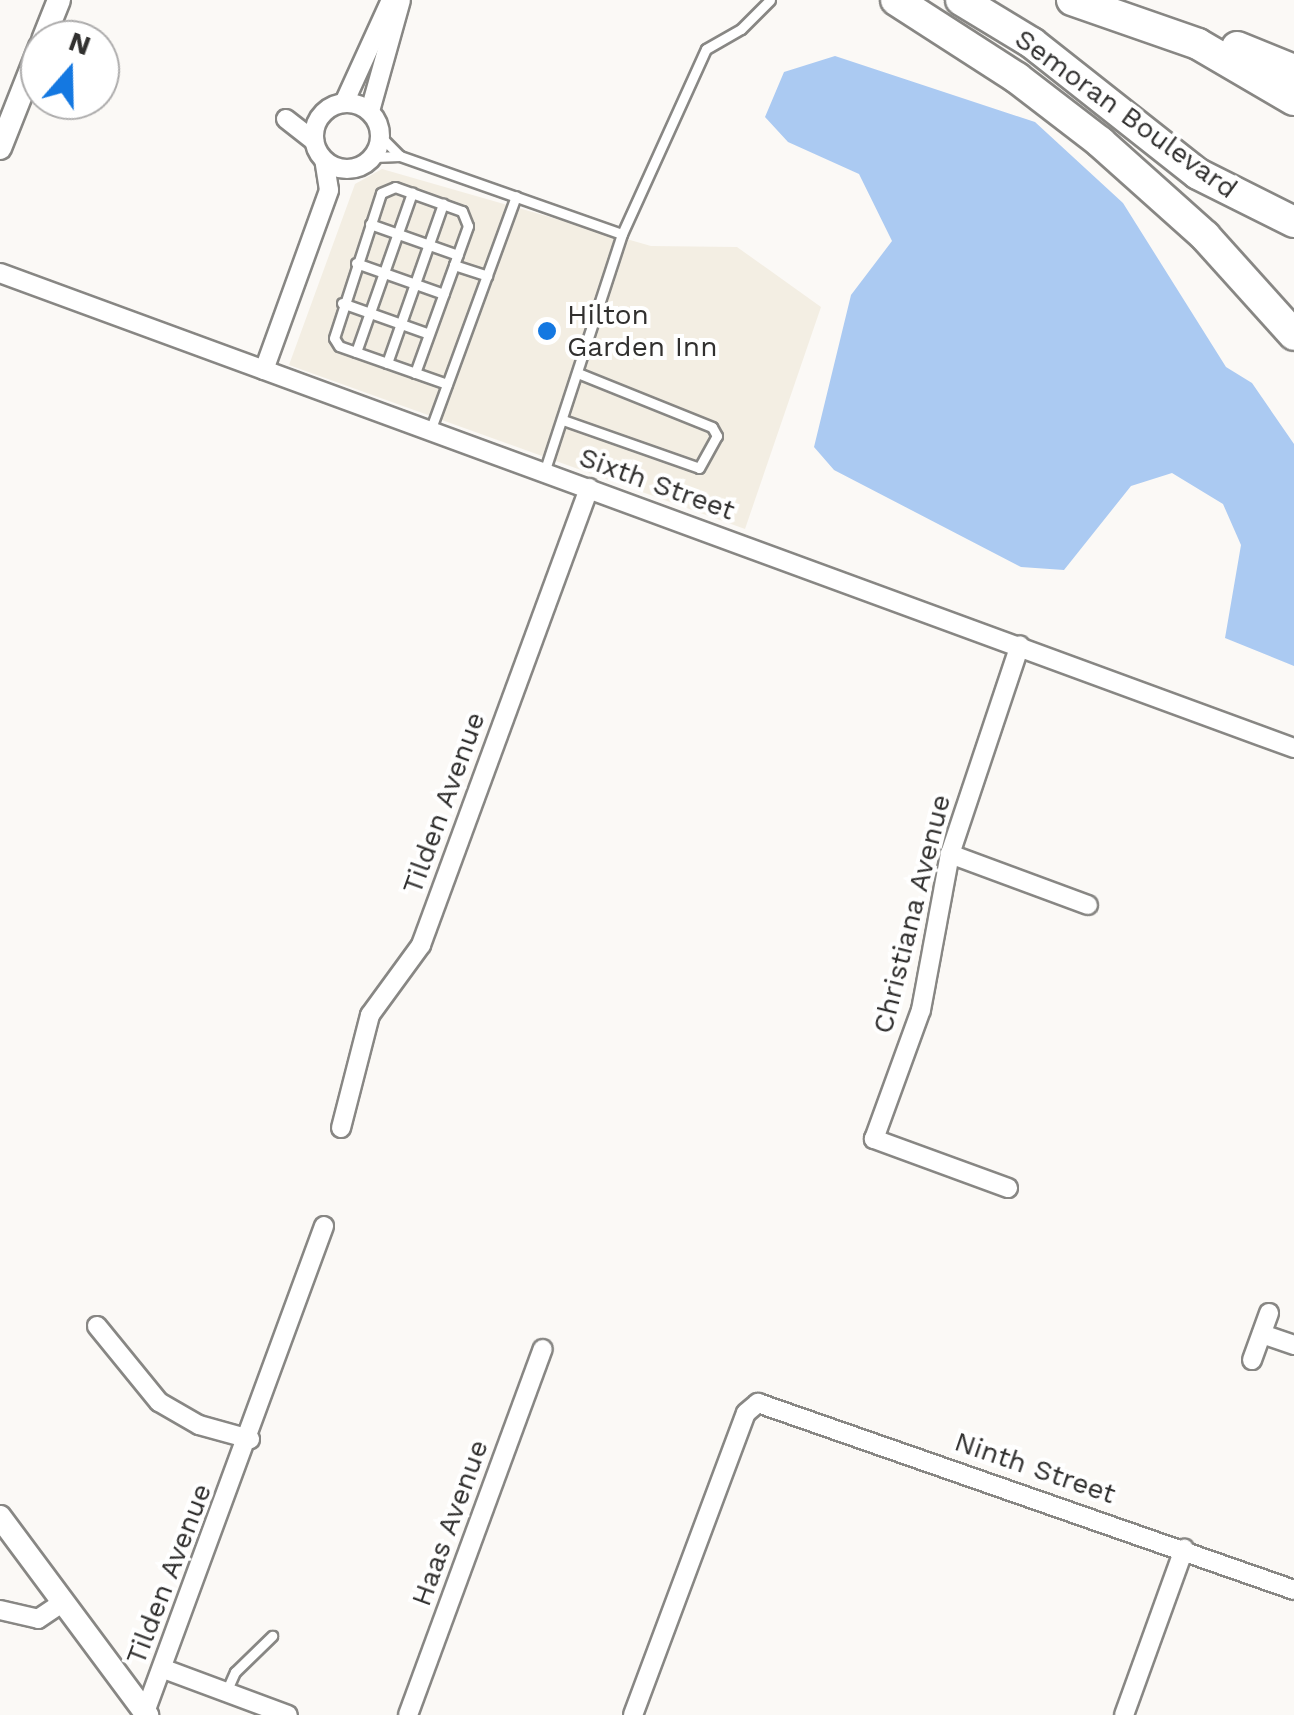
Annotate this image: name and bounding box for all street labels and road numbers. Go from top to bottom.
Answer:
street label: Semoran Boulevard [1008,22,1244,206]
street label: Sixth Street [575,440,739,528]
street label: Tilden Avenue [395,707,493,899]
street label: Christiana Avenue [866,790,958,1038]
street label: Ninth Street [950,1425,1120,1511]
street label: Haas Avenue [404,1435,496,1611]
street label: Tilden Avenue [119,1478,219,1670]

